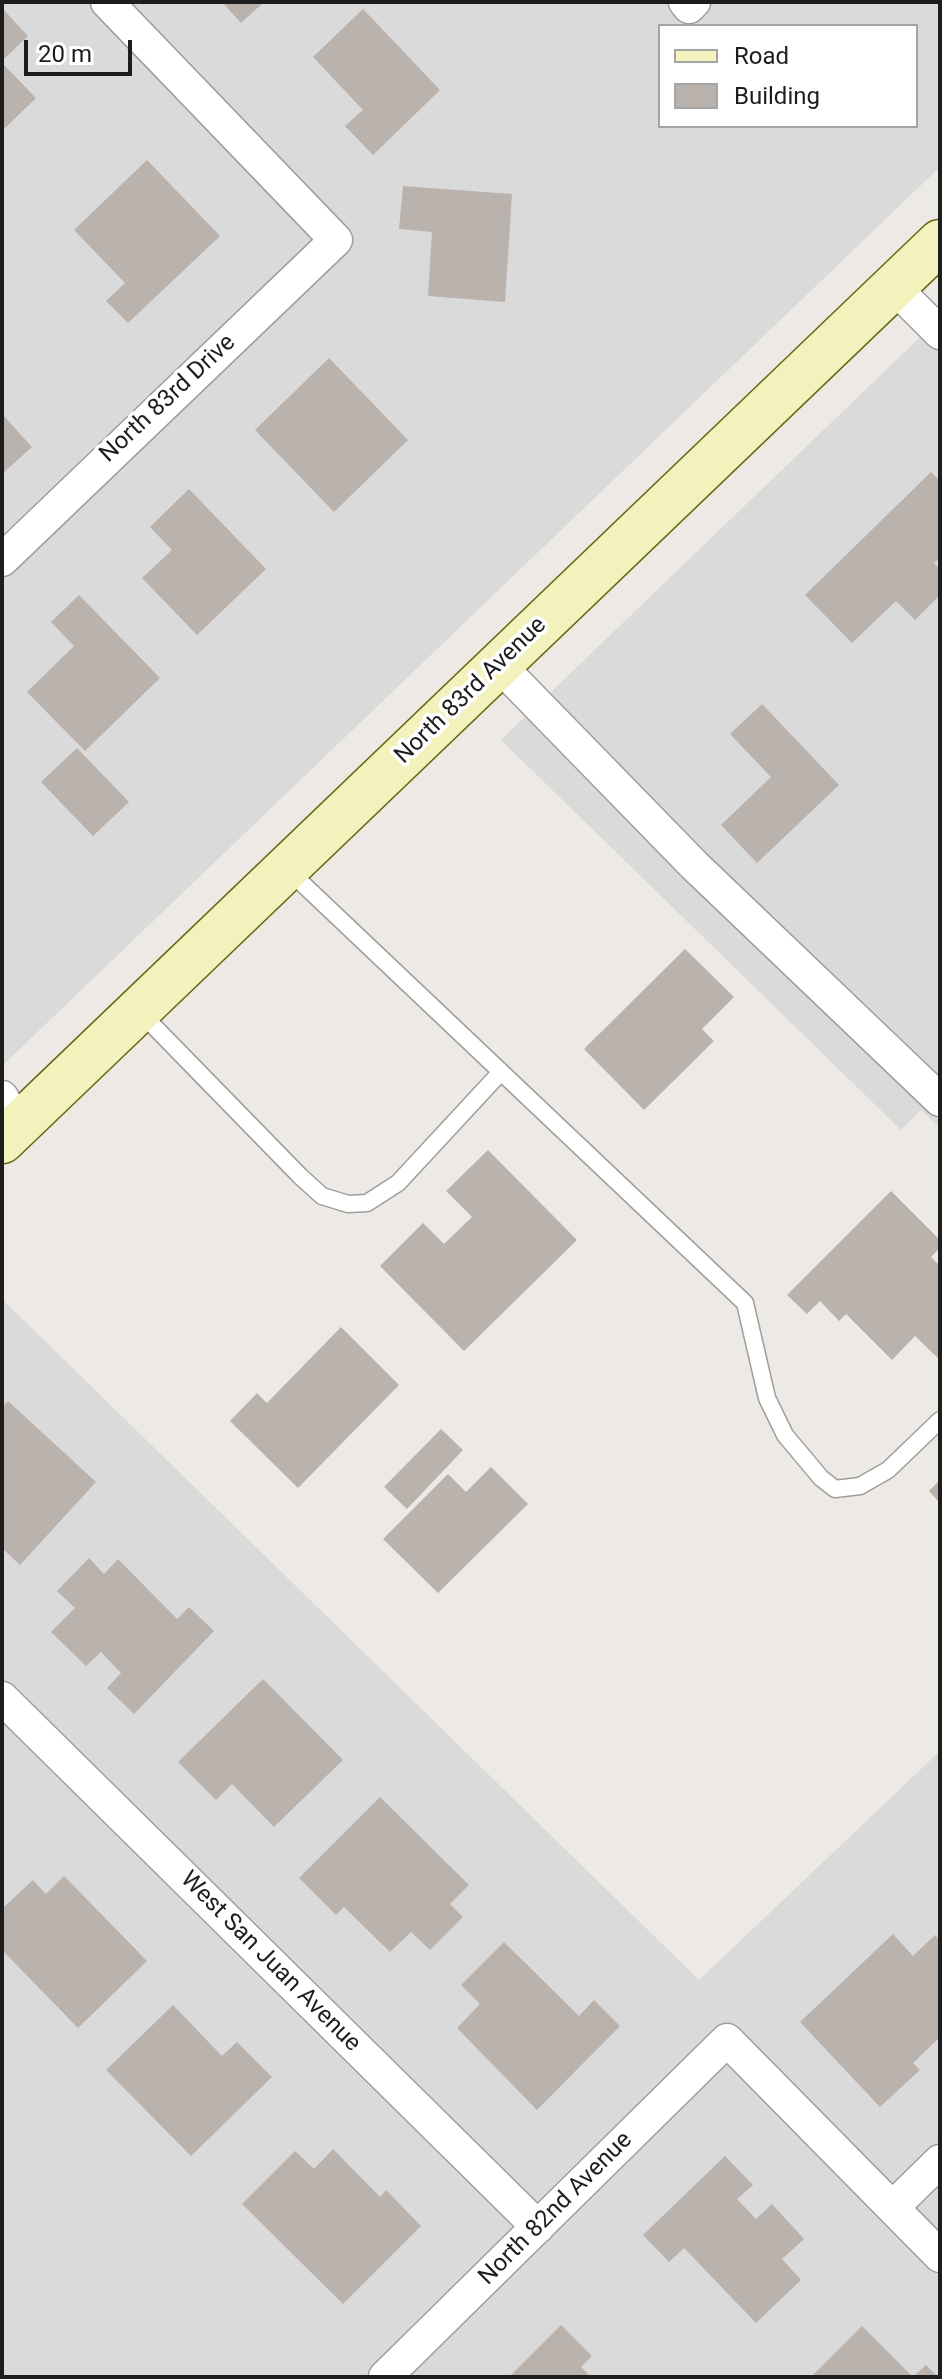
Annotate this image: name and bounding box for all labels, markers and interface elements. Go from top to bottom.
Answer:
scale bar [28,24,136,74]
legend [658,24,918,128]
text: 20 m [38,40,92,68]
text: Road [734,42,789,70]
text: Building [734,82,820,110]
street label: North 83rd Drive [94,329,242,469]
street label: North 83rd Avenue [389,611,553,771]
street label: West San Juan Avenue [174,1866,366,2058]
street label: North 82nd Avenue [473,2126,639,2292]

